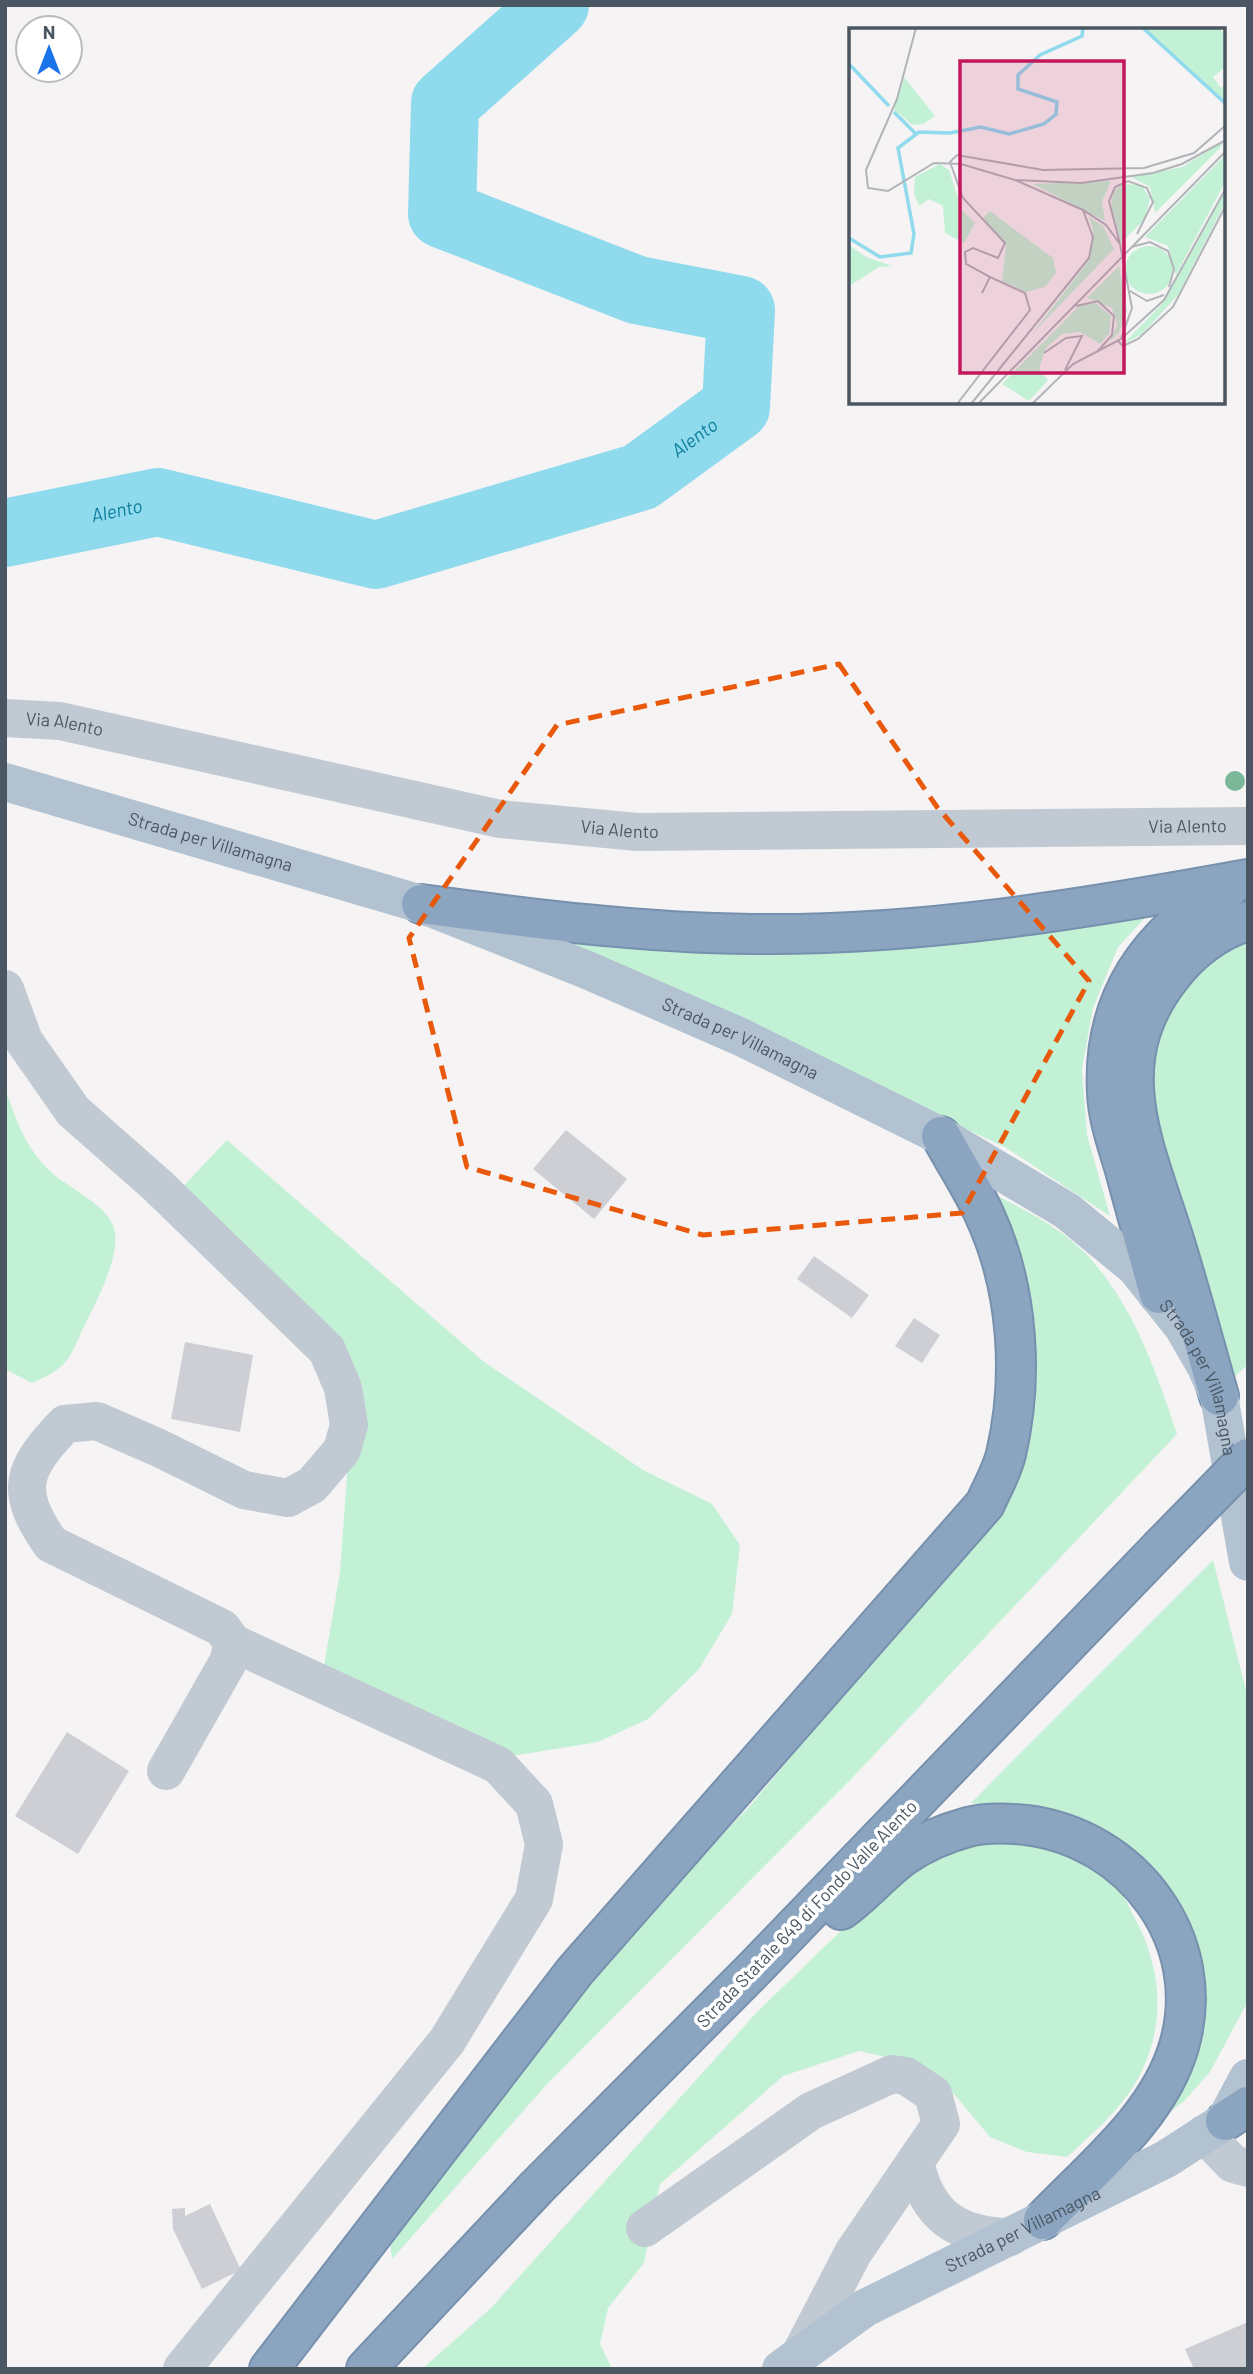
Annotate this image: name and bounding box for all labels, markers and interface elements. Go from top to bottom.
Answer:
north arrow [14,14,84,84]
text: N [43,20,55,43]
inset map [849,28,1225,404]
water label: Alento [666,412,722,461]
water label: Alento [89,493,144,526]
street label: Via Alento [25,707,106,740]
street label: Strada per Villamagna [126,807,295,876]
street label: Via Alento [1148,814,1227,837]
street label: Via Alento [580,815,659,842]
street label: Strada per Villamagna [659,992,823,1084]
street label: Strada per Villamagna [1155,1295,1241,1457]
street label: Strada Statale 649 di Fondo Valle Alento [691,1795,921,2032]
street label: Strada per Villamagna [941,2181,1104,2277]

